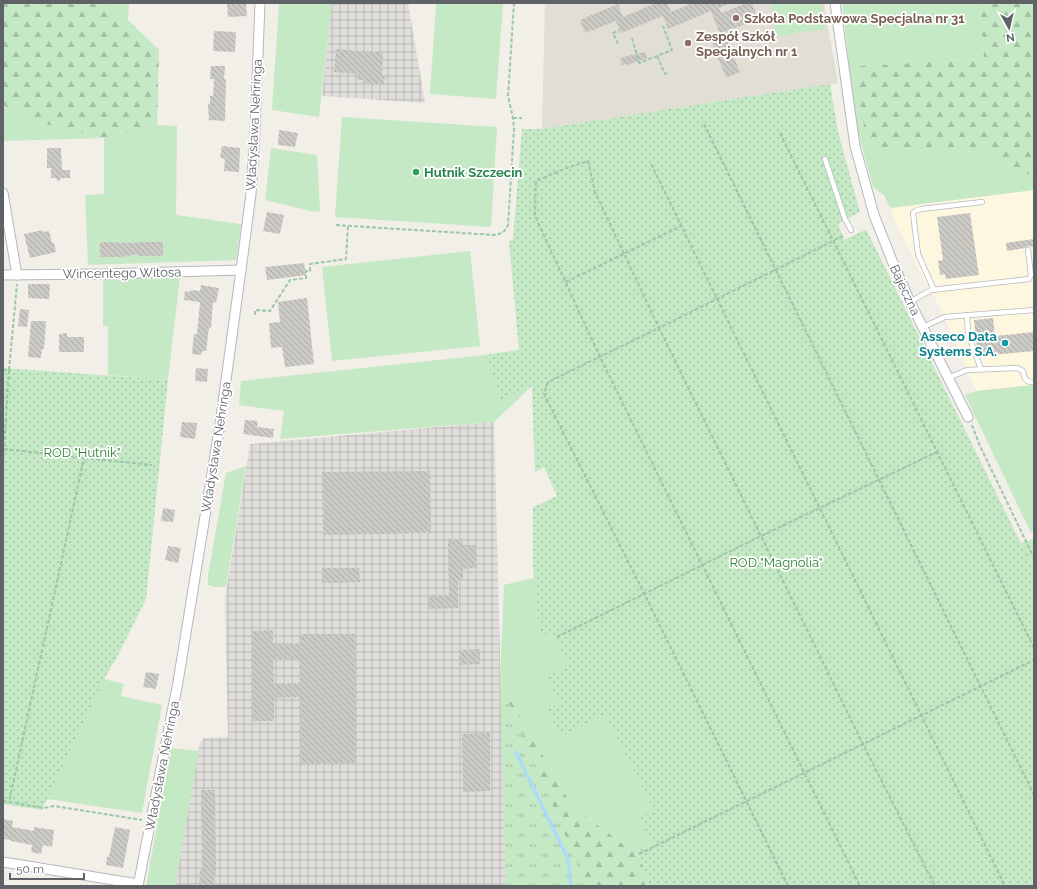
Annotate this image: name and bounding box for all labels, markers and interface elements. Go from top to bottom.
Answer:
north arrow [989,8,1029,48]
place label: Szkoła Podstawowa Specjalna nr 31 [744,11,965,26]
marker: Szkoła Podstawowa Specjalna nr 31 [731,13,741,23]
place label: Zespół Szkół Specjalnych nr 1 [696,29,798,59]
text: N [1005,30,1015,44]
marker: Zespół Szkół Specjalnych nr 1 [683,38,693,48]
street label: Władysława Nehringa [243,58,265,192]
place label: Hutnik Szczecin [424,165,523,180]
marker: Hutnik Szczecin [411,167,421,177]
street label: Bajeczna [887,262,923,318]
street label: Wincentego Witosa [63,264,181,282]
place label: Asseco Data Systems S.A. [919,329,998,359]
marker: Asseco Data Systems S.A. [1000,338,1010,348]
street label: Władysława Nehringa [198,380,234,514]
park label: ROD "Hutnik" [43,445,121,460]
park label: ROD "Magnolia" [729,555,823,570]
street label: Władysława Nehringa [142,700,182,832]
scale bar [10,855,84,881]
text: 50 m [16,862,44,876]

